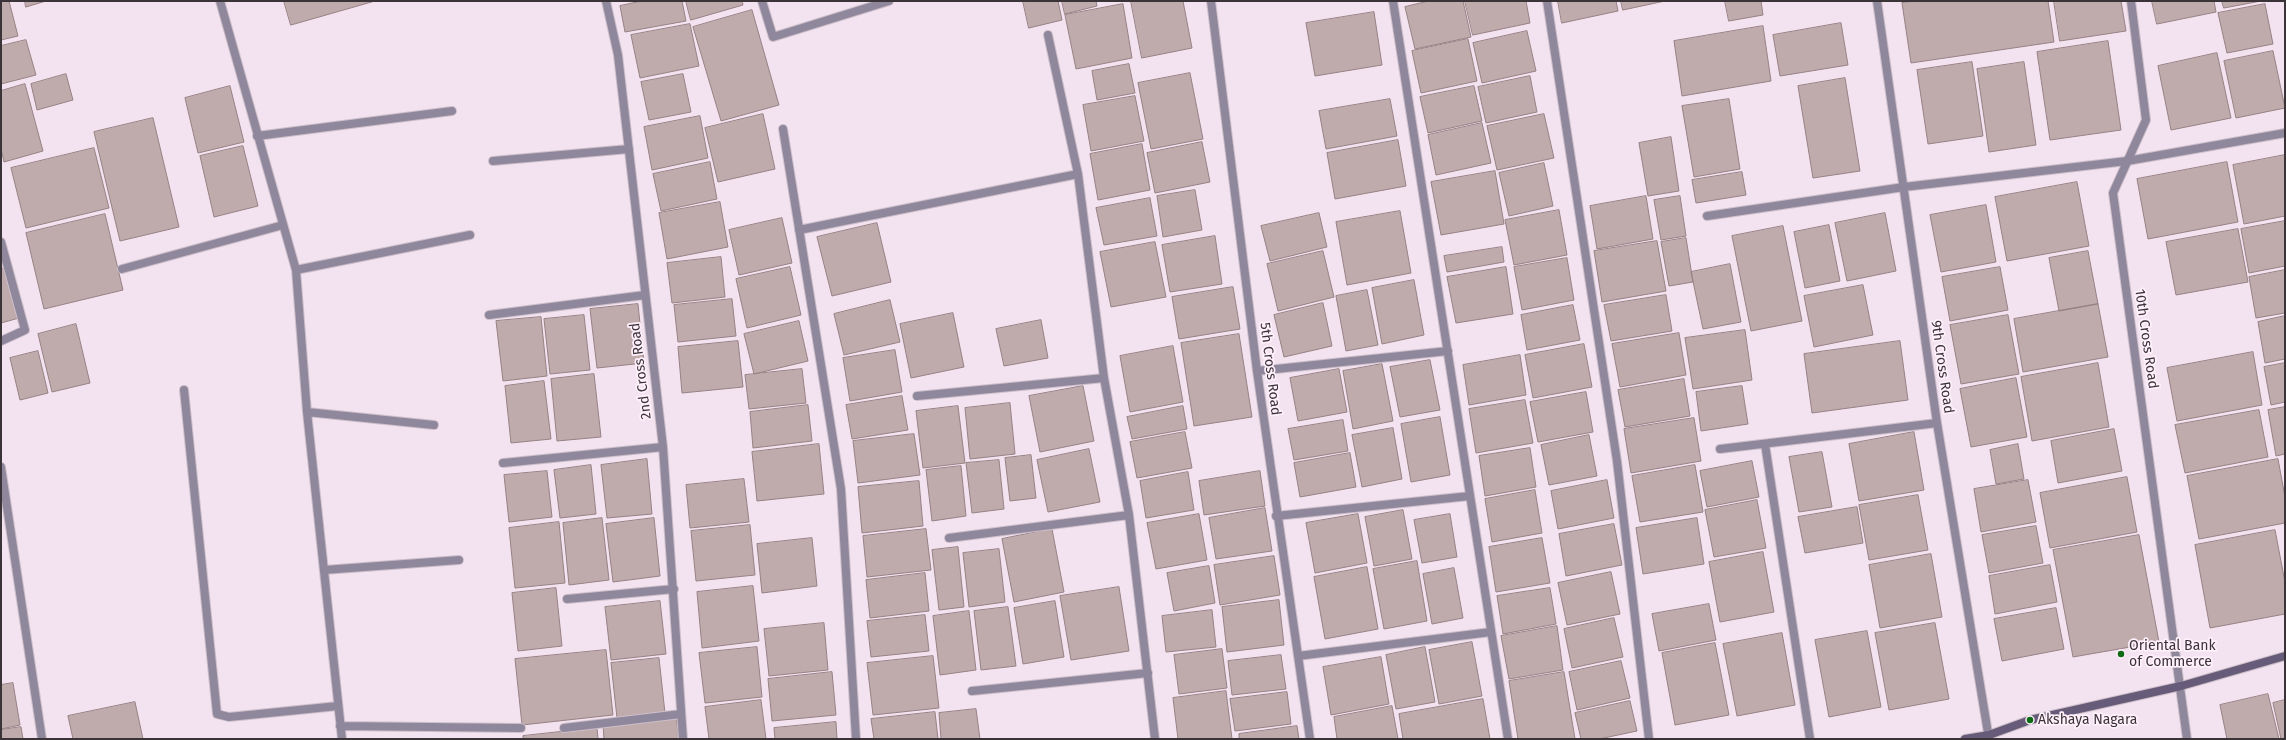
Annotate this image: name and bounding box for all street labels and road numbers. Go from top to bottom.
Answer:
street label: 10th Cross Road [2131,288,2161,390]
street label: 9th Cross Road [1927,319,1957,415]
street label: 2nd Cross Road [627,322,655,420]
street label: 5th Cross Road [1256,322,1284,416]

